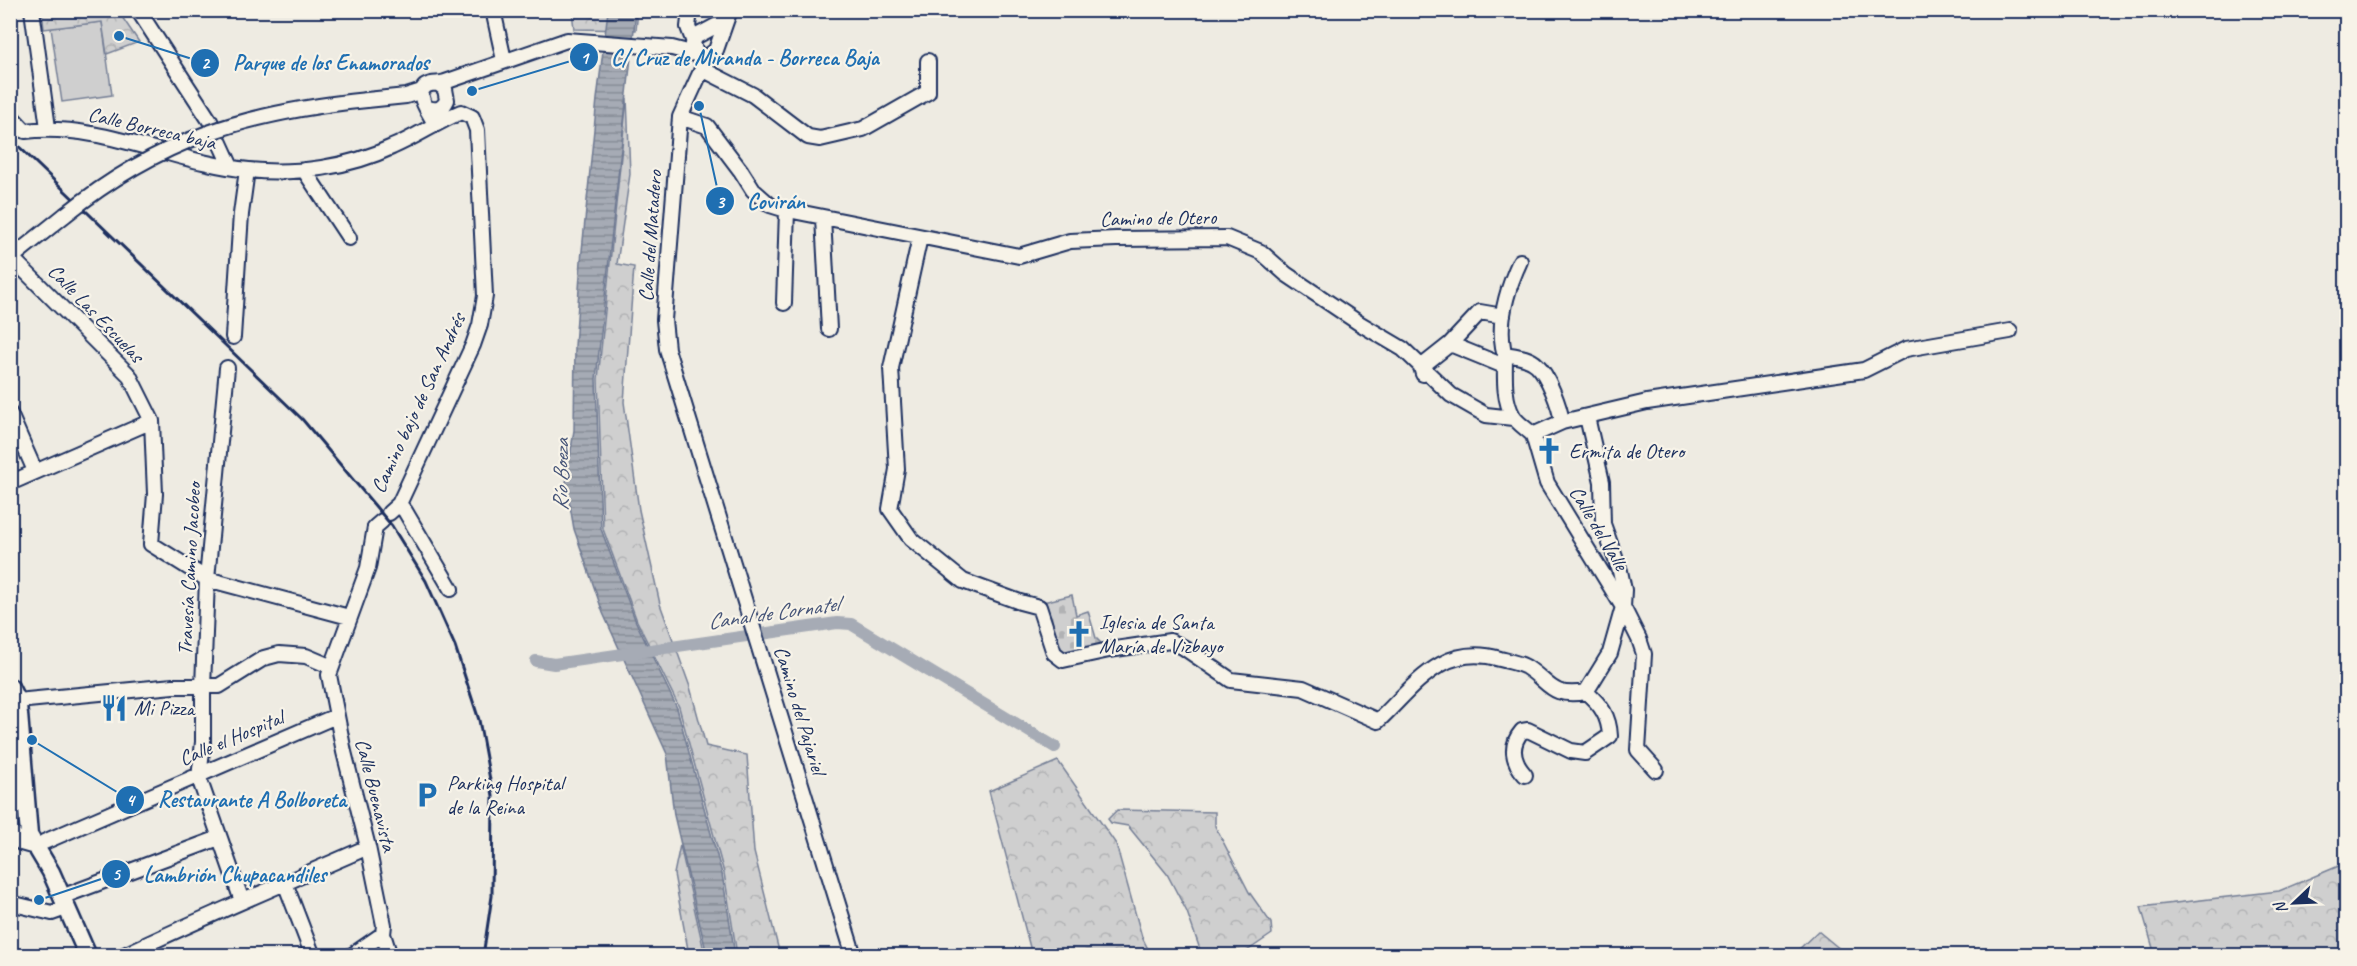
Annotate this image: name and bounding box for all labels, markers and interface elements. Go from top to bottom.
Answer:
callout: C/ Cruz de Miranda - Borreca Baja [569,37,891,77]
callout: Parque de los Enamorados [190,43,442,83]
text: C/ Cruz de Miranda - Borreca Baja [611,44,881,72]
text: 1 [580,47,590,69]
text: Parque de los Enamorados [233,49,431,77]
text: 2 [201,52,211,74]
street label: Calle Borreca baja [86,101,220,156]
street label: Calle del Matadero [632,168,668,303]
callout: Covirán [705,181,817,221]
text: Covirán [747,188,806,216]
text: 3 [716,191,726,213]
street label: Camino de Otero [1100,204,1218,232]
street label: Calle Las Escuelas [42,258,151,369]
street label: Camino bajo de San Andrés [365,307,472,497]
water label: Río Boeza [546,436,576,511]
church icon: Ermita de Otero [1534,436,1564,466]
place label: Ermita de Otero [1569,438,1687,464]
street label: Travesía Camino Jacobeo [171,479,207,656]
street label: Calle del Valle [1564,481,1635,576]
water label: Canal de Cornatel [706,589,847,636]
place label: Iglesia de Santa María de Vizbayo [1099,609,1225,659]
church icon: Iglesia de Santa María de Vizbayo [1064,619,1094,649]
street label: Camino del Pajariel [768,643,833,780]
restaurant icon: Mi Pizza [99,693,129,723]
place label: Mi Pizza [134,695,196,721]
street label: Calle el Hospital [175,703,290,772]
street label: Calle Buenavista [349,736,403,856]
place label: Parking Hospital de la Reina [447,770,567,820]
callout: Restaurante A Bolboreta [115,780,359,820]
parking icon: Parking Hospital de la Reina [412,780,442,810]
text: Restaurante A Bolboreta [158,786,348,814]
text: 4 [126,789,136,811]
callout: Lambrión Chupacandiles [101,854,339,894]
text: Lambrión Chupacandiles [144,861,329,889]
text: 5 [112,863,122,885]
north arrow [2264,873,2324,933]
text: N [2269,897,2292,917]

